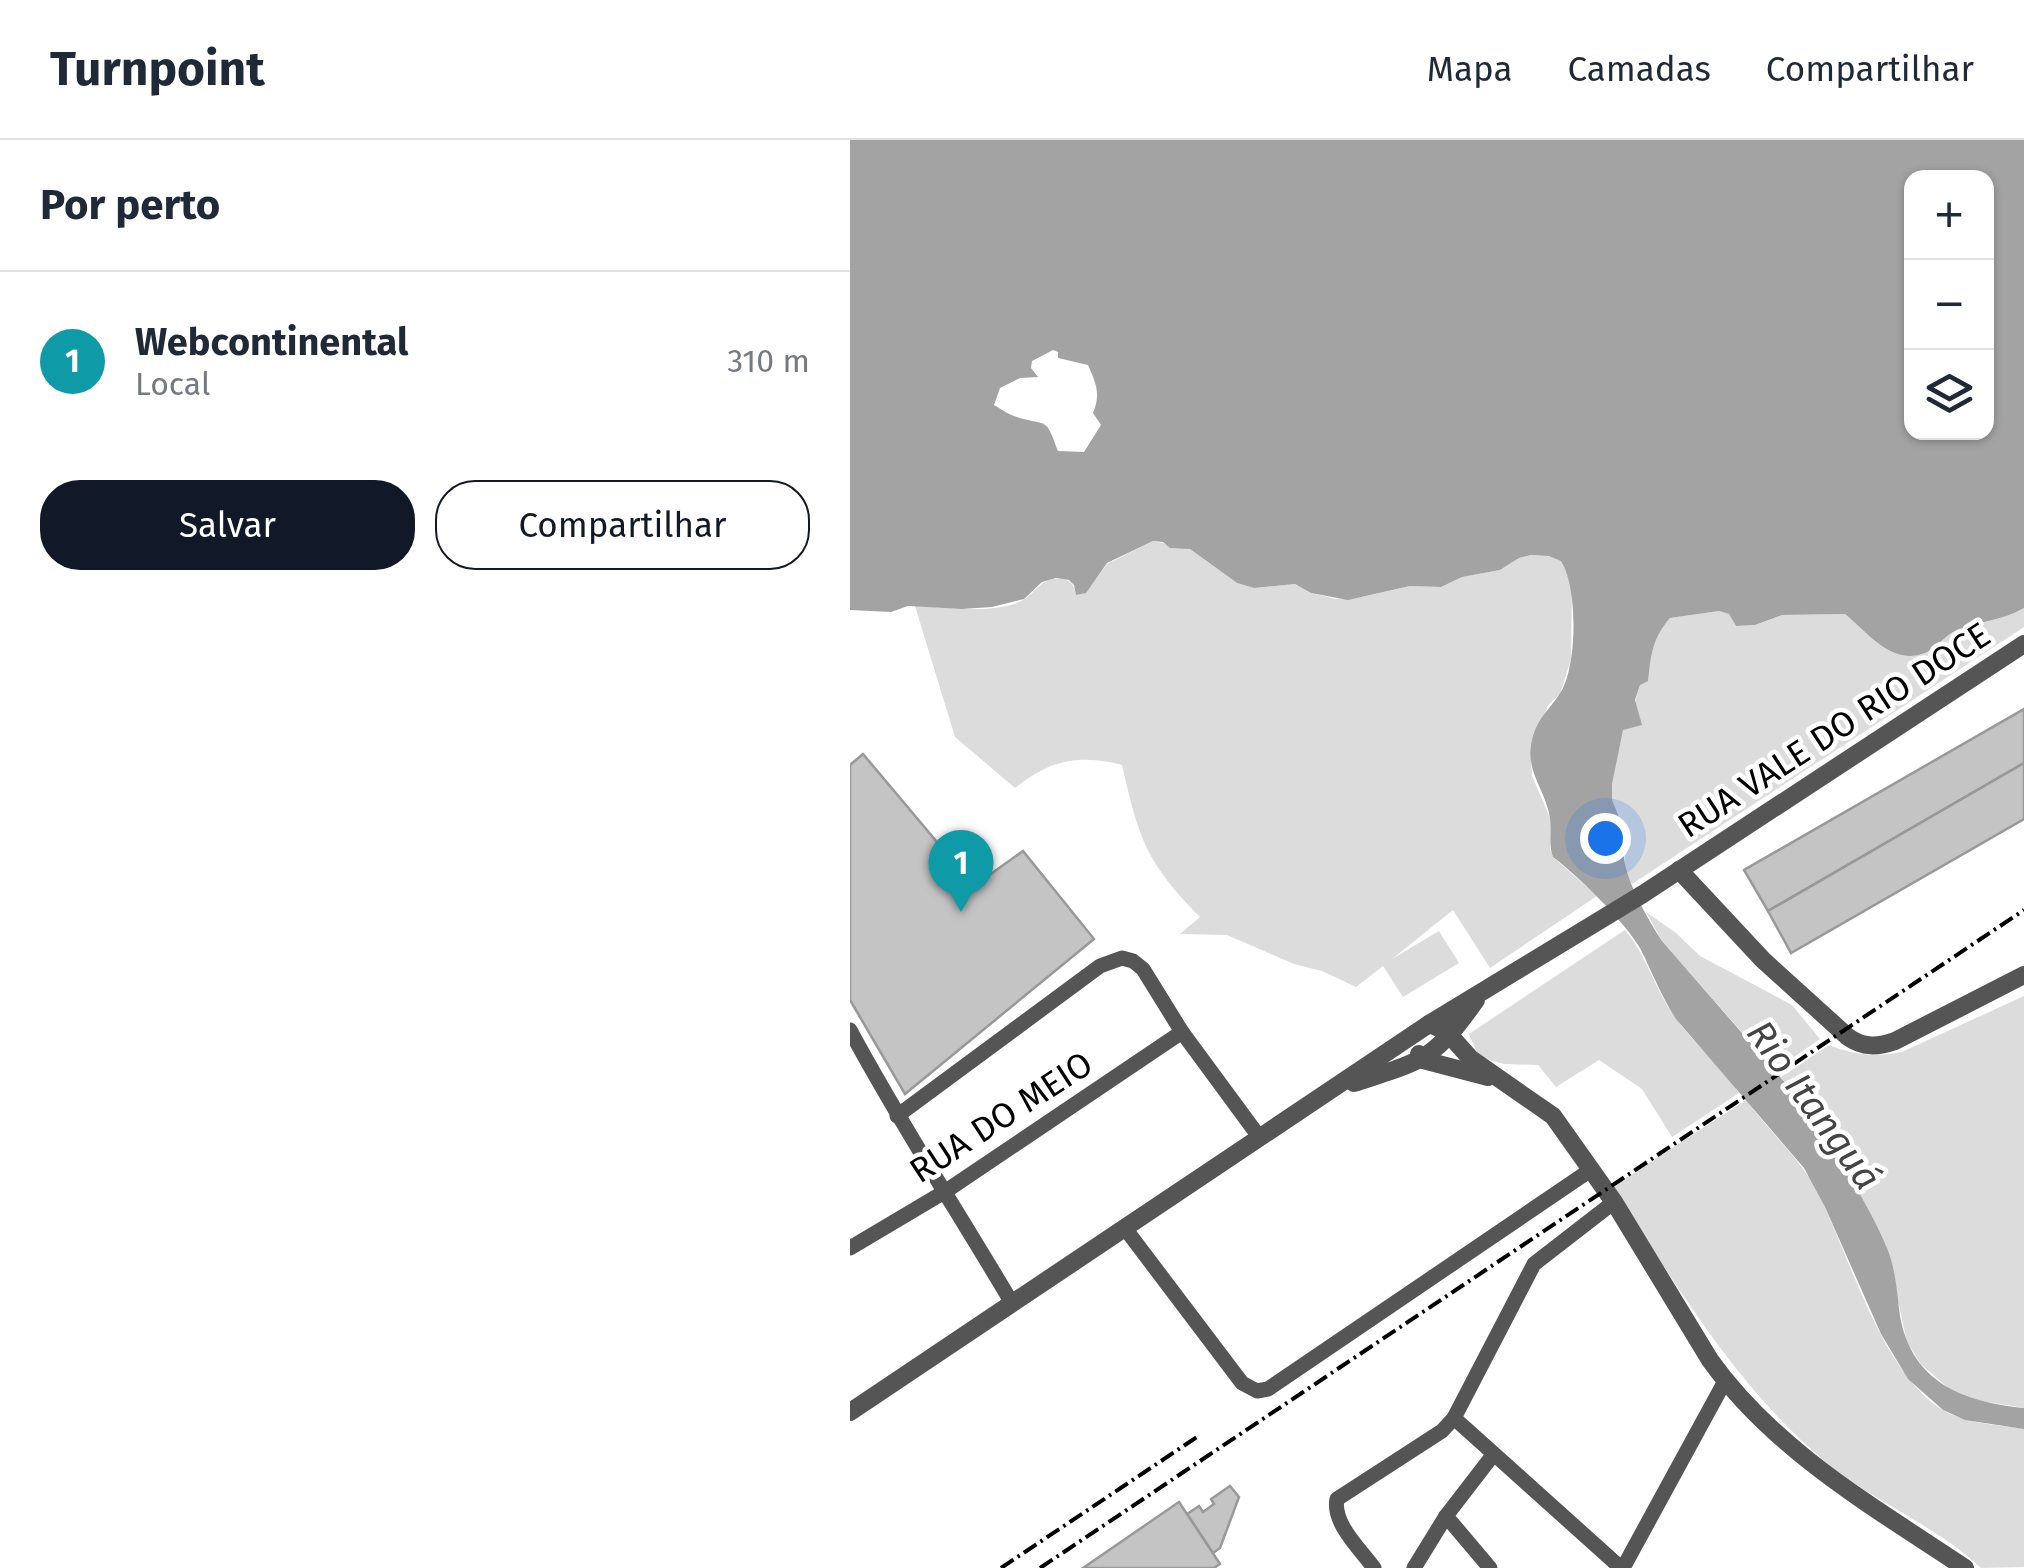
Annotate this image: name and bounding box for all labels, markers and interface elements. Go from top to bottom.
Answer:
text: Turnpoint [50,40,265,98]
text: Mapa [1427,48,1513,90]
text: Camadas [1568,48,1711,90]
text: Compartilhar [1766,48,1974,90]
map controls [1904,170,1994,440]
button: + [1904,170,1994,260]
text: Por perto [40,180,220,230]
button: − [1904,260,1994,350]
text: Webcontinental [135,319,408,365]
text: 1 [65,342,80,380]
text: 310 m [727,342,810,380]
button: layers [1904,350,1994,440]
text: Local [135,365,210,403]
button: Salvar [40,480,415,570]
button: Compartilhar [435,480,810,570]
street label: RUA VALE DO RIO DOCE [1670,613,1998,847]
your location [1580,813,1631,864]
pin: 1 [928,830,994,912]
water label: Rio Itanguá [1737,1011,1891,1199]
street label: RUA DO MEIO [902,1042,1100,1192]

